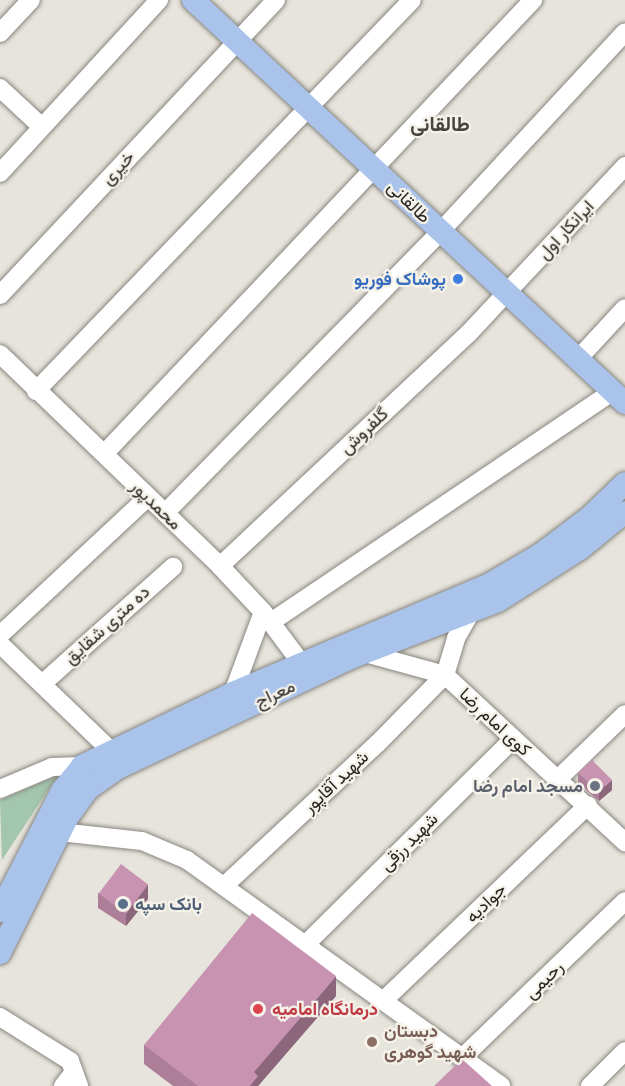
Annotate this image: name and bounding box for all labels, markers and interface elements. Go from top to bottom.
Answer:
district label: طالقانی [410,112,470,136]
street label: خیری [97,146,139,190]
street label: طالقانی [383,176,435,228]
street label: ایرانکار اول [533,196,599,264]
place label: پوشاک فوریو [354,268,446,290]
marker: پوشاک فوریو [451,272,465,286]
street label: گلفروش [335,403,393,459]
street label: محمدپور [126,476,186,534]
street label: ده متری شقایق [60,581,154,669]
street label: معراج [251,675,299,713]
street label: کوی امام رضا [455,683,535,761]
street label: شهید آقاپور [299,746,373,818]
place label: مسجد امام رضا [473,775,583,797]
marker: مسجد امام رضا [588,779,602,793]
street label: شهید رزقی [375,808,443,876]
street label: جوادیه [461,879,511,927]
place label: بانک سپه [135,893,202,915]
marker: بانک سپه [116,897,130,911]
street label: رحیمی [520,956,568,1004]
place label: درمانگاه امامیه [272,998,378,1020]
marker: درمانگاه امامیه [249,1000,267,1018]
place label: دبستان شهید گوهری [384,1021,476,1064]
marker: دبستان شهید گوهری [365,1035,379,1049]

